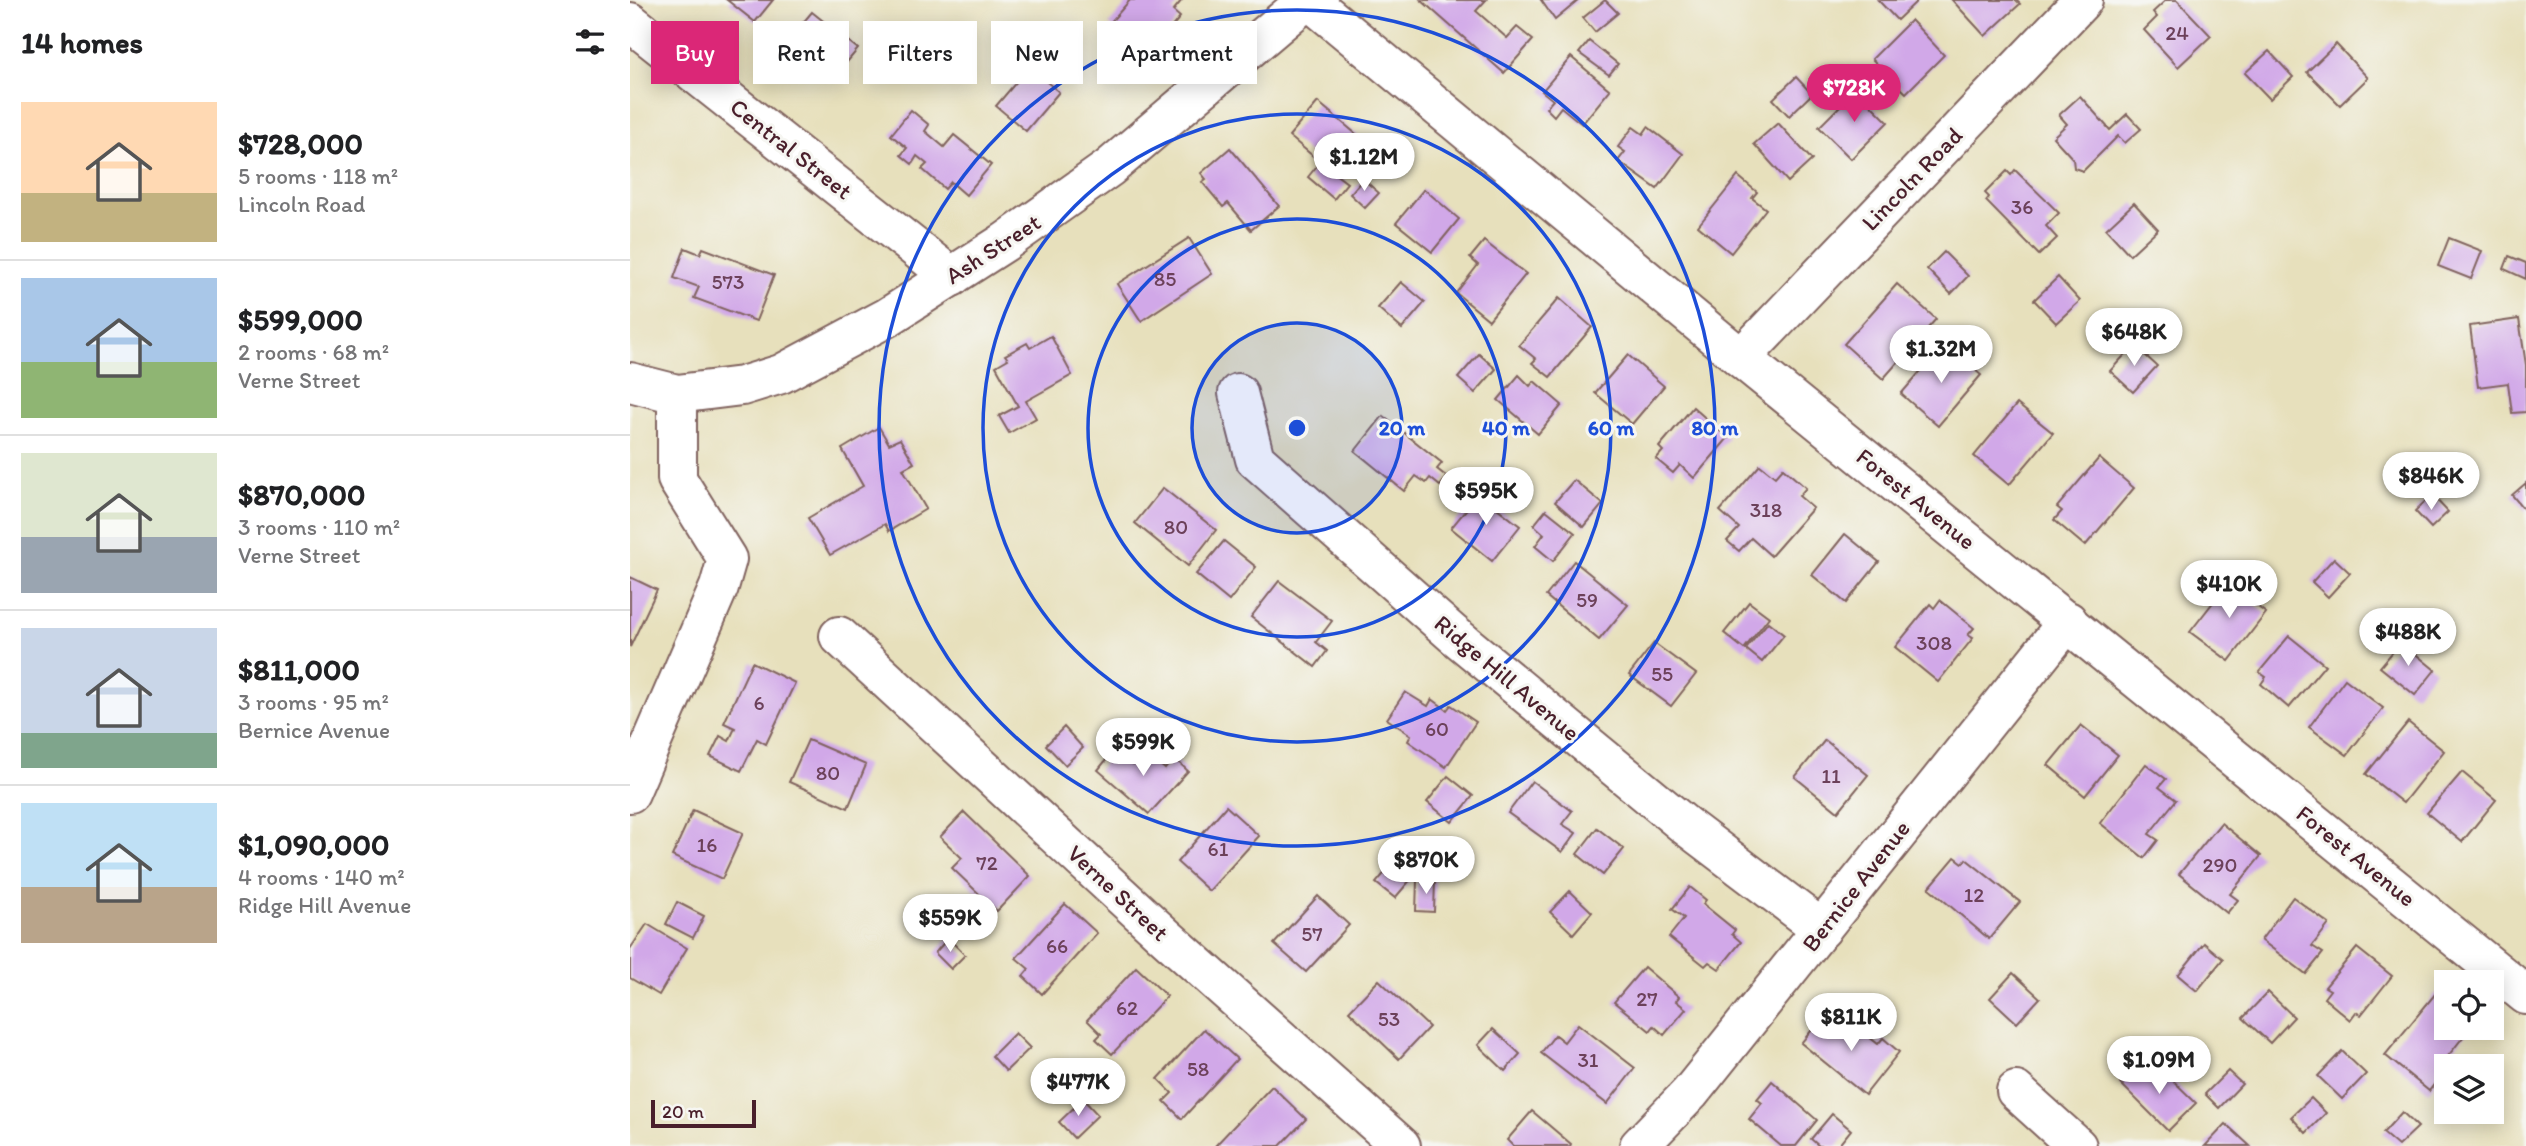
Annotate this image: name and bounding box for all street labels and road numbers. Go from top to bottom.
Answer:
street label: Central Street [724,92,858,205]
street label: Lincoln Road [1855,121,1968,236]
street label: Ash Street [940,207,1046,290]
street label: Forest Avenue [1851,442,1982,556]
street label: Ridge Hill Avenue [1429,608,1586,747]
street label: Forest Avenue [2291,799,2422,913]
street label: Bernice Avenue [1795,814,1916,957]
street label: Verne Street [1062,838,1175,947]

